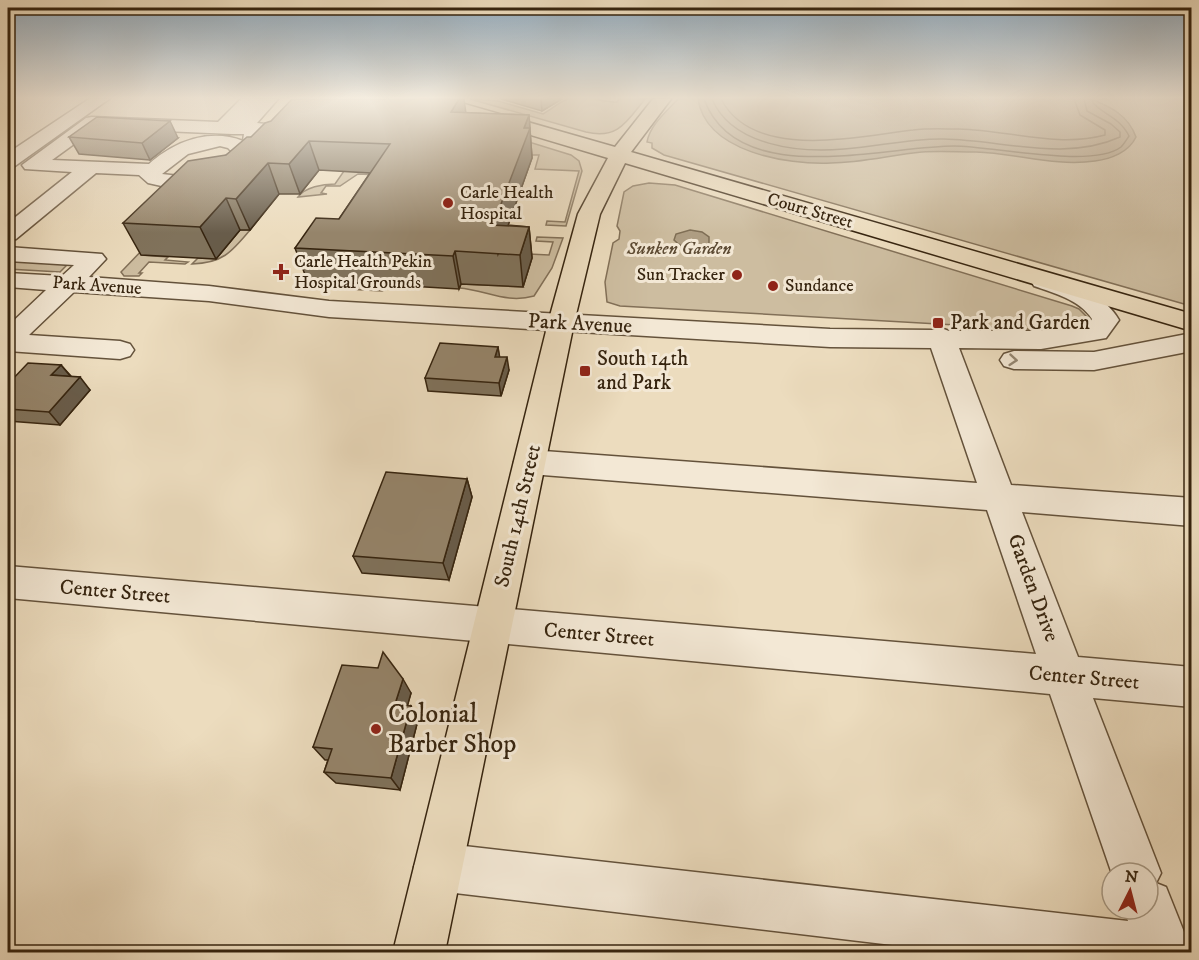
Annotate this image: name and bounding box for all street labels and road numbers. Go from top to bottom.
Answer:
street label: Court Street [765,188,856,234]
street label: Park Avenue [52,272,142,300]
street label: Park Avenue [527,308,633,340]
street label: South 14th Street [489,442,547,590]
street label: Garden Drive [1001,531,1065,646]
street label: Center Street [59,574,172,610]
street label: Center Street [543,617,656,653]
street label: Center Street [1028,660,1141,696]

